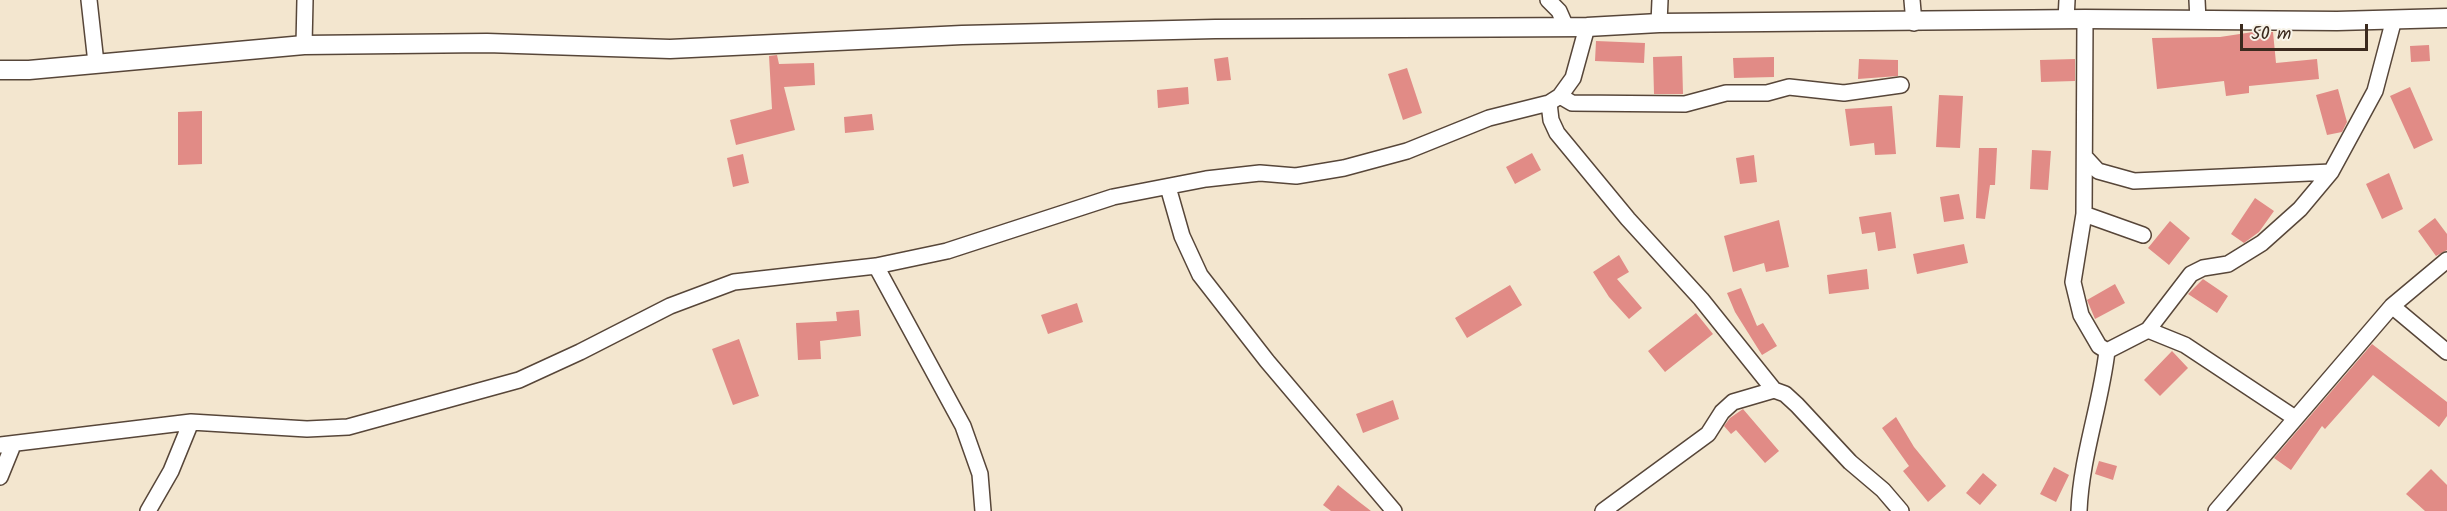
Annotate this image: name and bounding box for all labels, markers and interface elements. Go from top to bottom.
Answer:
scale bar [2243,12,2370,50]
text: 50 m [2251,20,2291,49]

